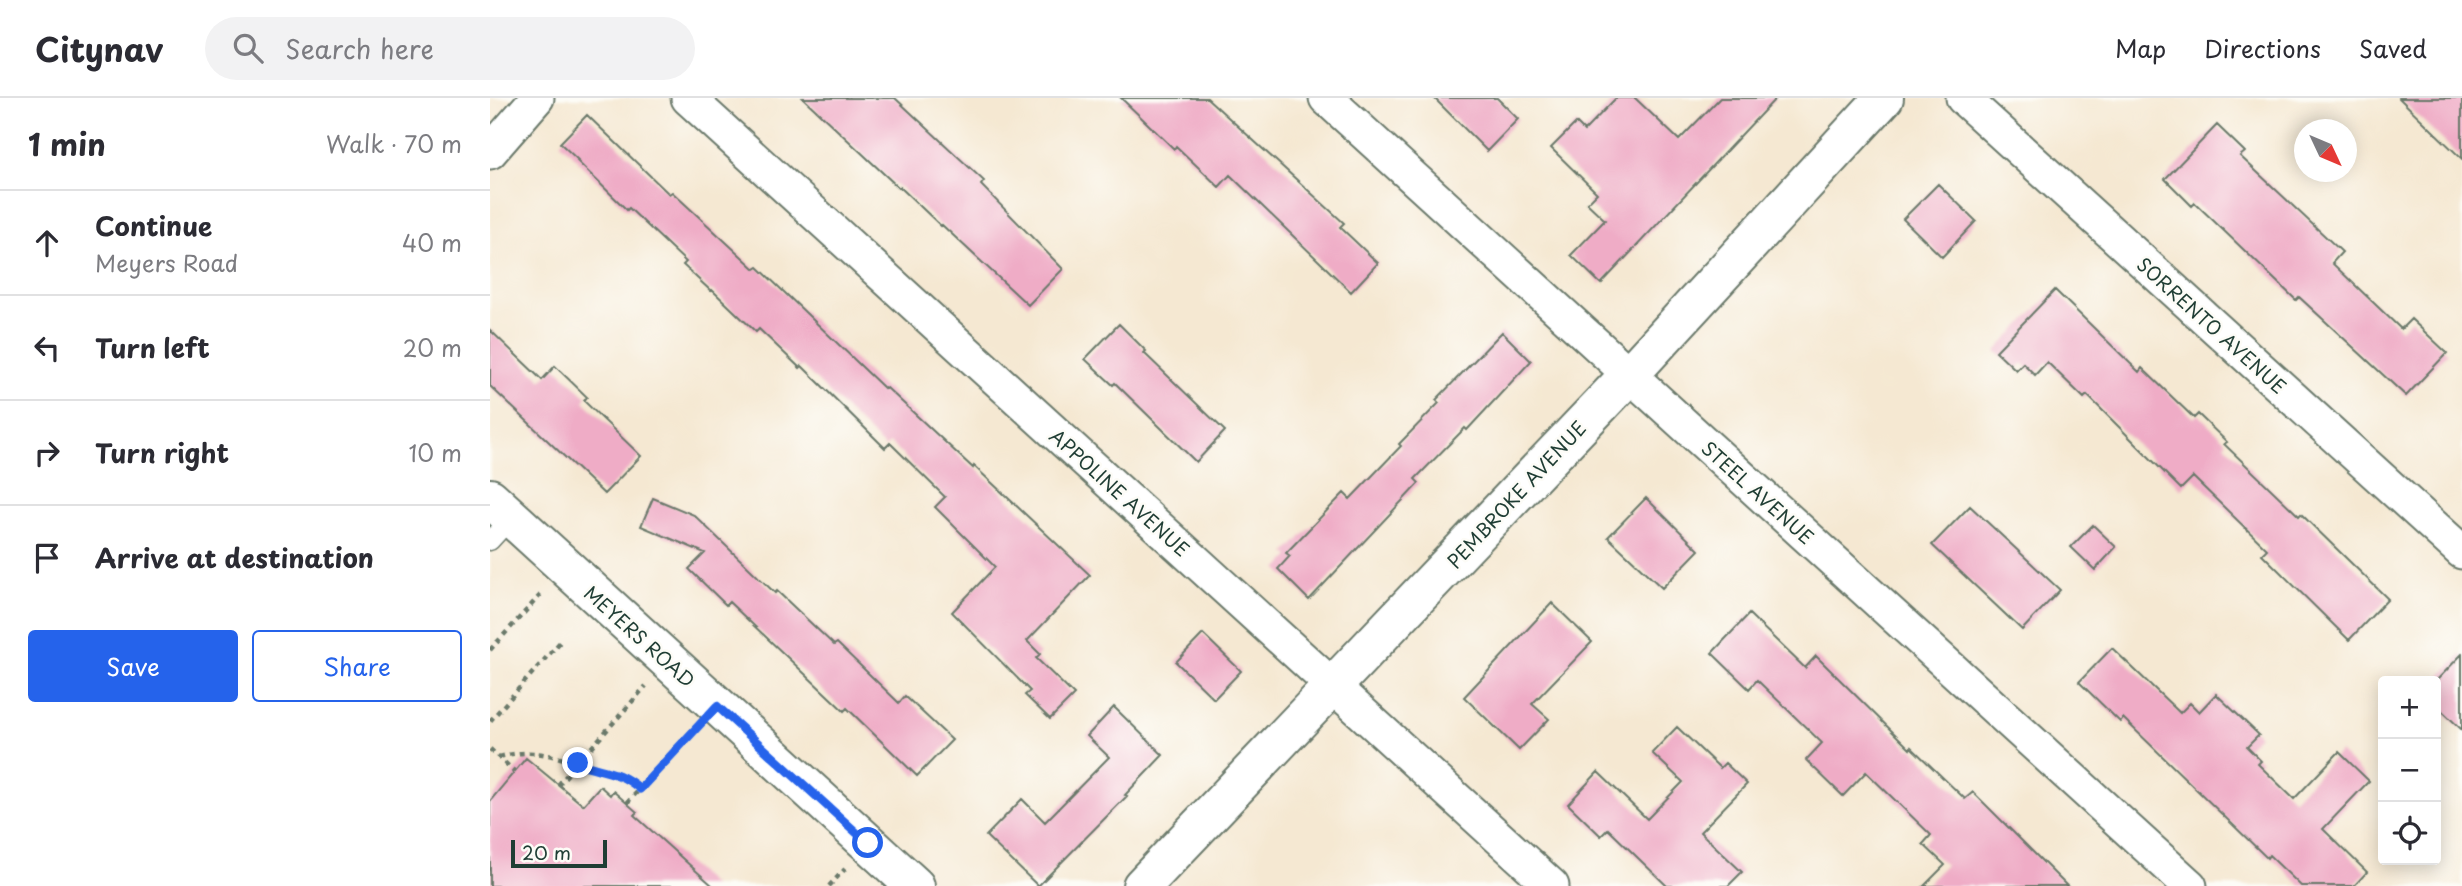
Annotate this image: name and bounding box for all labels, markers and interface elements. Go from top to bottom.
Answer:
search box [205,17,695,80]
text: Citynav [35,23,163,73]
icon: search [229,29,267,67]
text: Search here [285,29,434,68]
text: Map [2115,30,2166,66]
text: Directions [2204,30,2321,66]
text: Saved [2359,30,2427,66]
north arrow [2294,119,2357,182]
text: 1 min [28,121,106,166]
text: Walk · 70 m [326,126,462,161]
text: Continue [95,206,212,245]
icon: ahead [28,224,66,262]
text: 40 m [402,225,462,260]
text: Meyers Road [95,245,238,280]
street label: SORRENTO AVENUE [2131,250,2293,400]
text: Turn left [95,328,210,367]
icon: left [28,329,66,367]
text: 20 m [403,330,462,365]
street label: PEMBROKE AVENUE [1440,414,1592,574]
street label: APPOLINE AVENUE [1044,422,1196,562]
text: Turn right [95,433,229,472]
icon: right [28,434,66,472]
street label: STEEL AVENUE [1696,434,1820,550]
text: 10 m [408,435,462,470]
text: Arrive at destination [95,538,374,577]
icon: arrive [28,539,66,577]
street label: MEYERS ROAD [578,579,702,693]
button: Save [28,630,238,702]
button: Share [252,630,462,702]
map controls [2378,676,2441,865]
button: + [2378,676,2441,739]
button: − [2378,739,2441,802]
route end [562,747,593,778]
button: locate [2378,802,2441,865]
route start [852,827,883,858]
scale bar [511,837,607,869]
text: 20 m [522,838,571,866]

